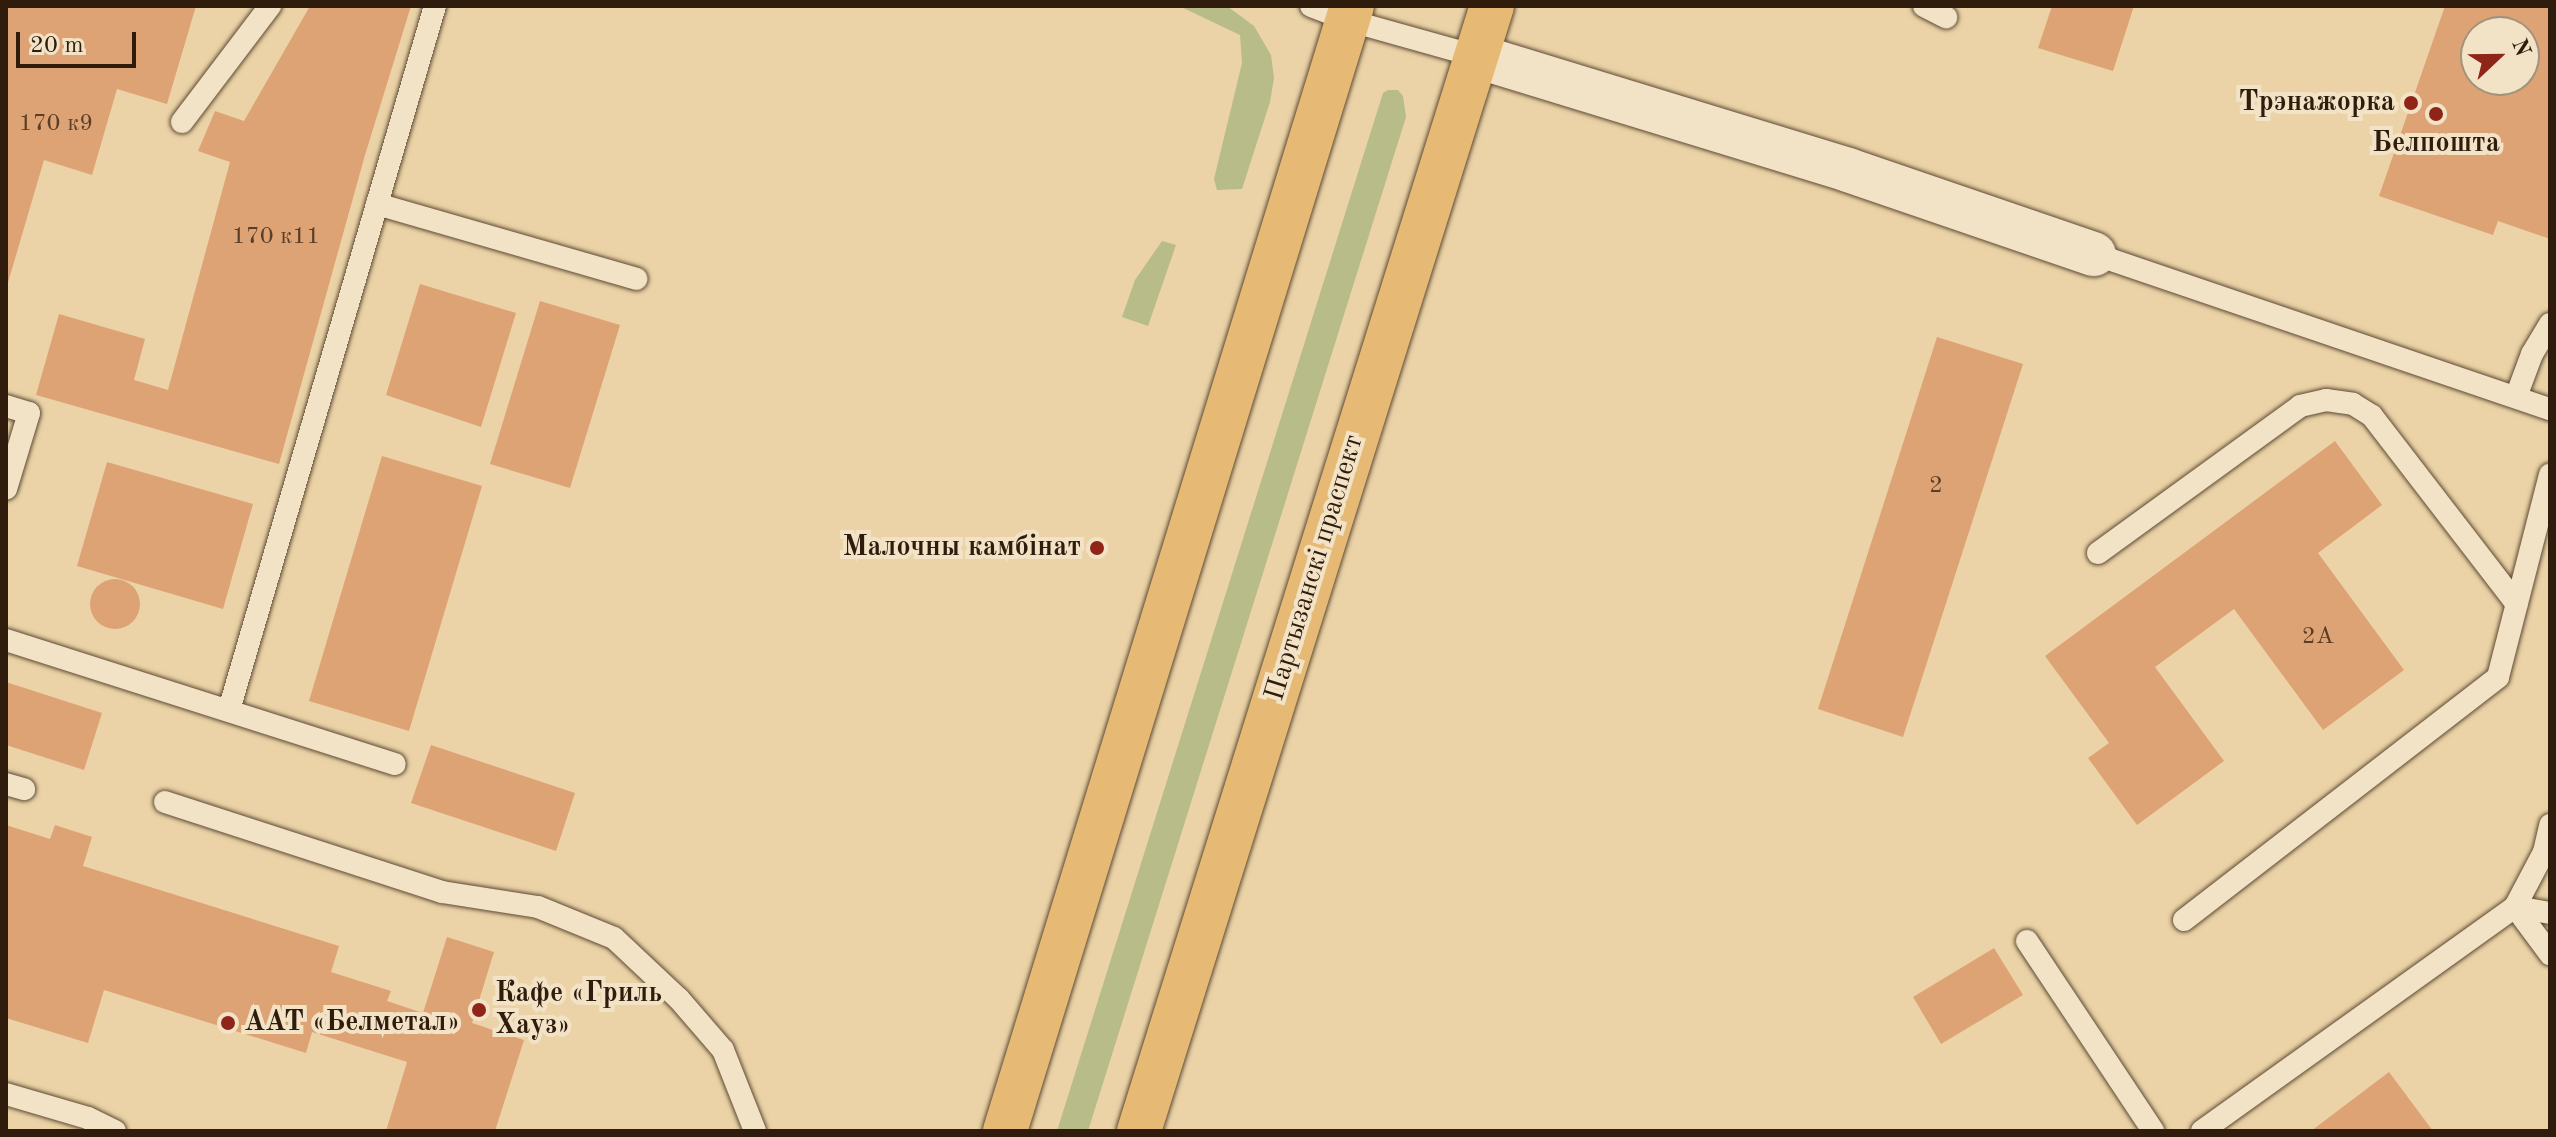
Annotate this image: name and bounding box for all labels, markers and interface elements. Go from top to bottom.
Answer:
scale bar [20,16,140,66]
north arrow [2460,16,2540,96]
text: 20 m [30,34,84,58]
text: N [2507,36,2534,60]
place label: Трэнажорка [2238,86,2395,120]
marker: Трэнажорка [2402,94,2420,112]
marker: Белпошта [2427,105,2445,123]
house number: 170 к9 [19,111,93,139]
place label: Белпошта [2372,127,2500,161]
house number: 170 к11 [232,224,320,252]
street label: Партызанскі праспект [1259,431,1371,705]
house number: 2 [1929,473,1943,501]
place label: Малочны камбінат [843,531,1081,565]
marker: Малочны камбінат [1088,539,1106,557]
house number: 2А [2302,624,2334,652]
place label: Кафе «Гриль Хауз» [495,977,662,1043]
marker: Кафе «Гриль Хауз» [470,1001,488,1019]
place label: ААТ «Белметал» [244,1006,460,1040]
marker: ААТ «Белметал» [219,1014,237,1032]

